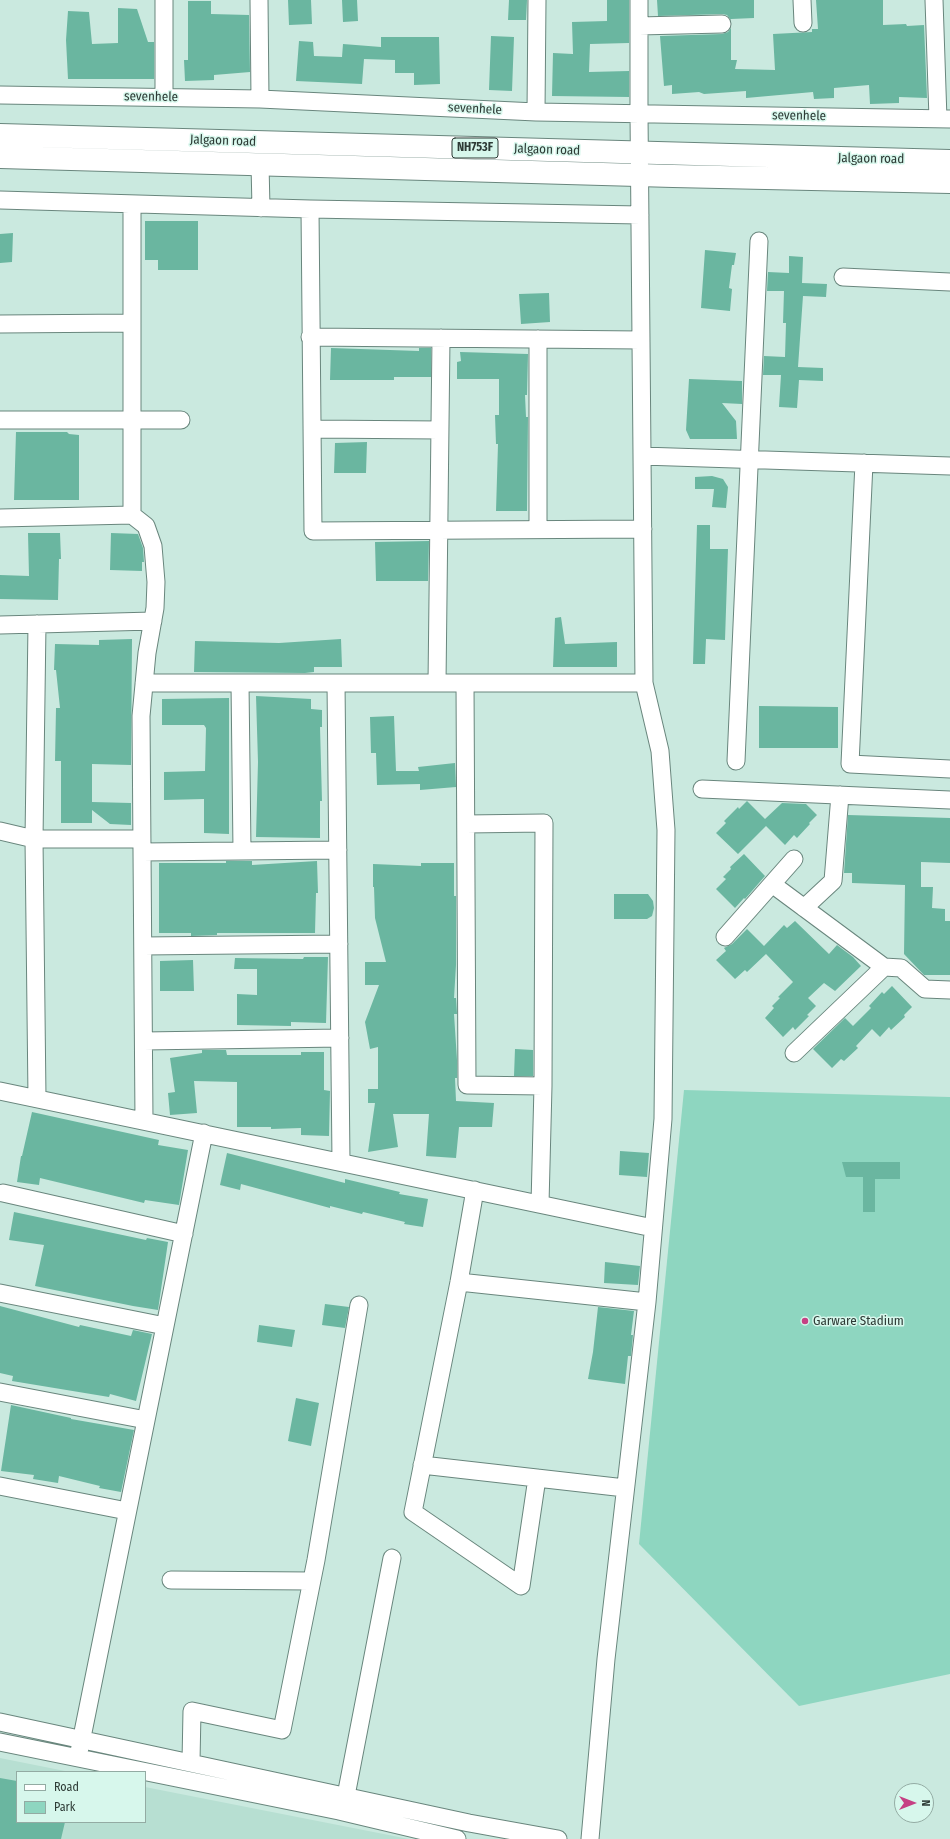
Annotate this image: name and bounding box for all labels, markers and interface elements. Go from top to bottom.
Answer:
street label: sevenhele [124,89,178,105]
street label: sevenhele [448,100,502,118]
street label: sevenhele [772,108,826,124]
street label: Jalgaon road [190,132,256,150]
road number: NH753F [452,138,498,158]
street label: Jalgaon road [514,141,580,159]
street label: Jalgaon road [838,151,904,167]
place label: Garware Stadium [813,1313,904,1329]
marker: Garware Stadium [800,1316,810,1326]
legend [16,1771,146,1823]
text: Road [54,1780,79,1794]
north arrow [894,1783,934,1823]
text: Park [54,1800,75,1814]
text: N [919,1800,932,1806]

